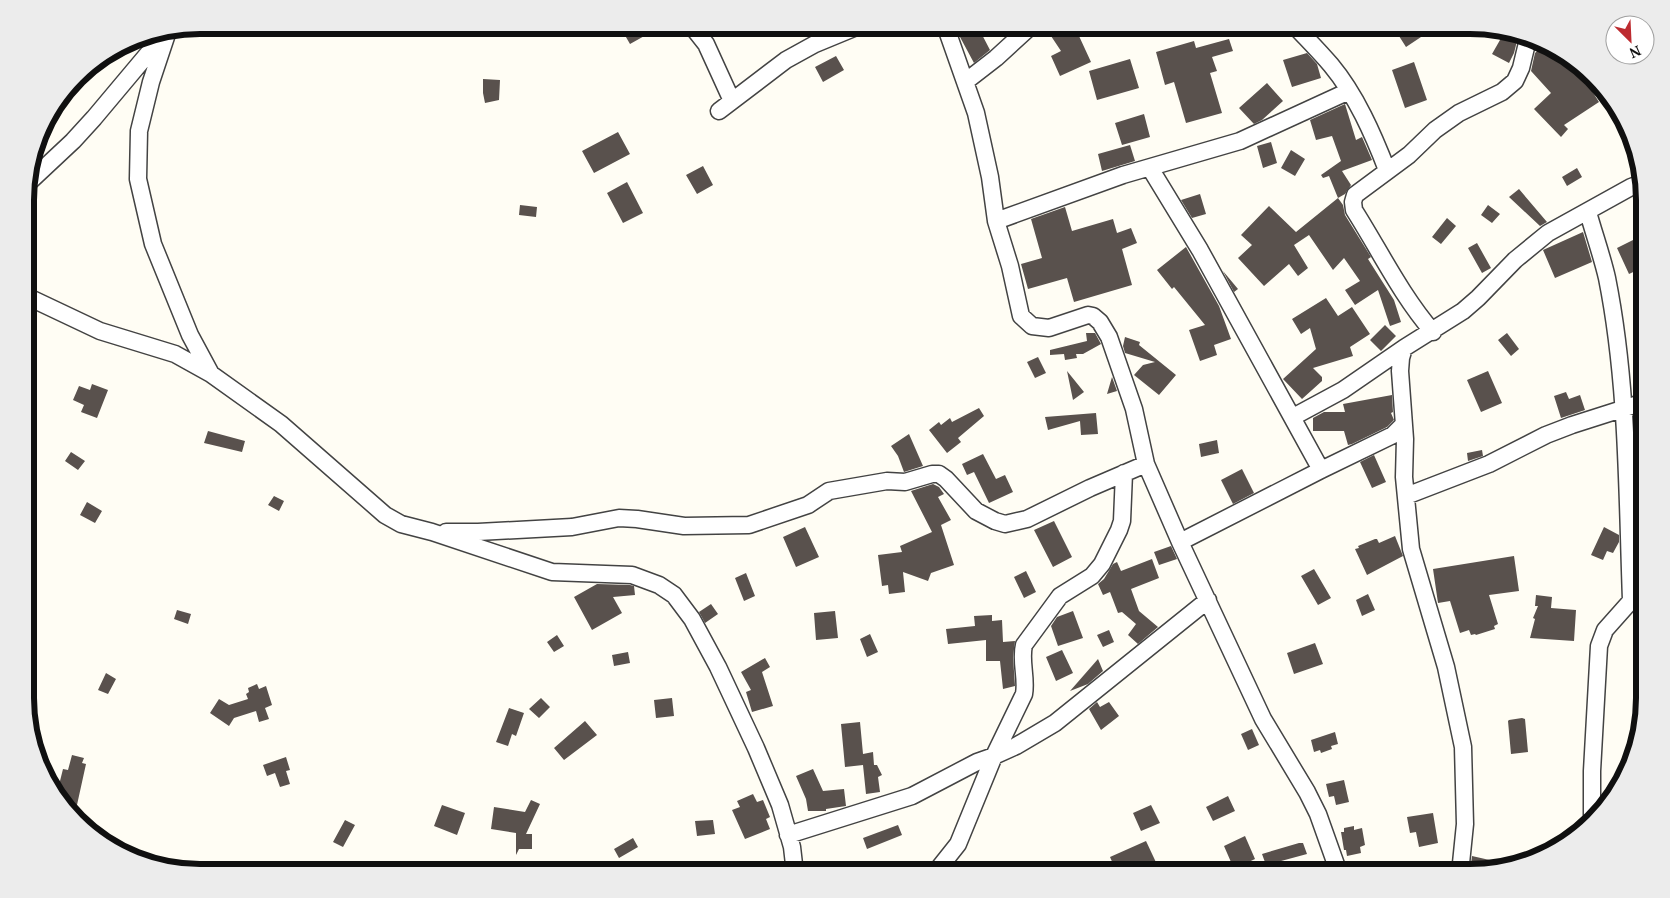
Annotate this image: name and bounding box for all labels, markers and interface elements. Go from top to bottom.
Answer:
north arrow [1605,15,1655,65]
text: N [1626,41,1644,63]

